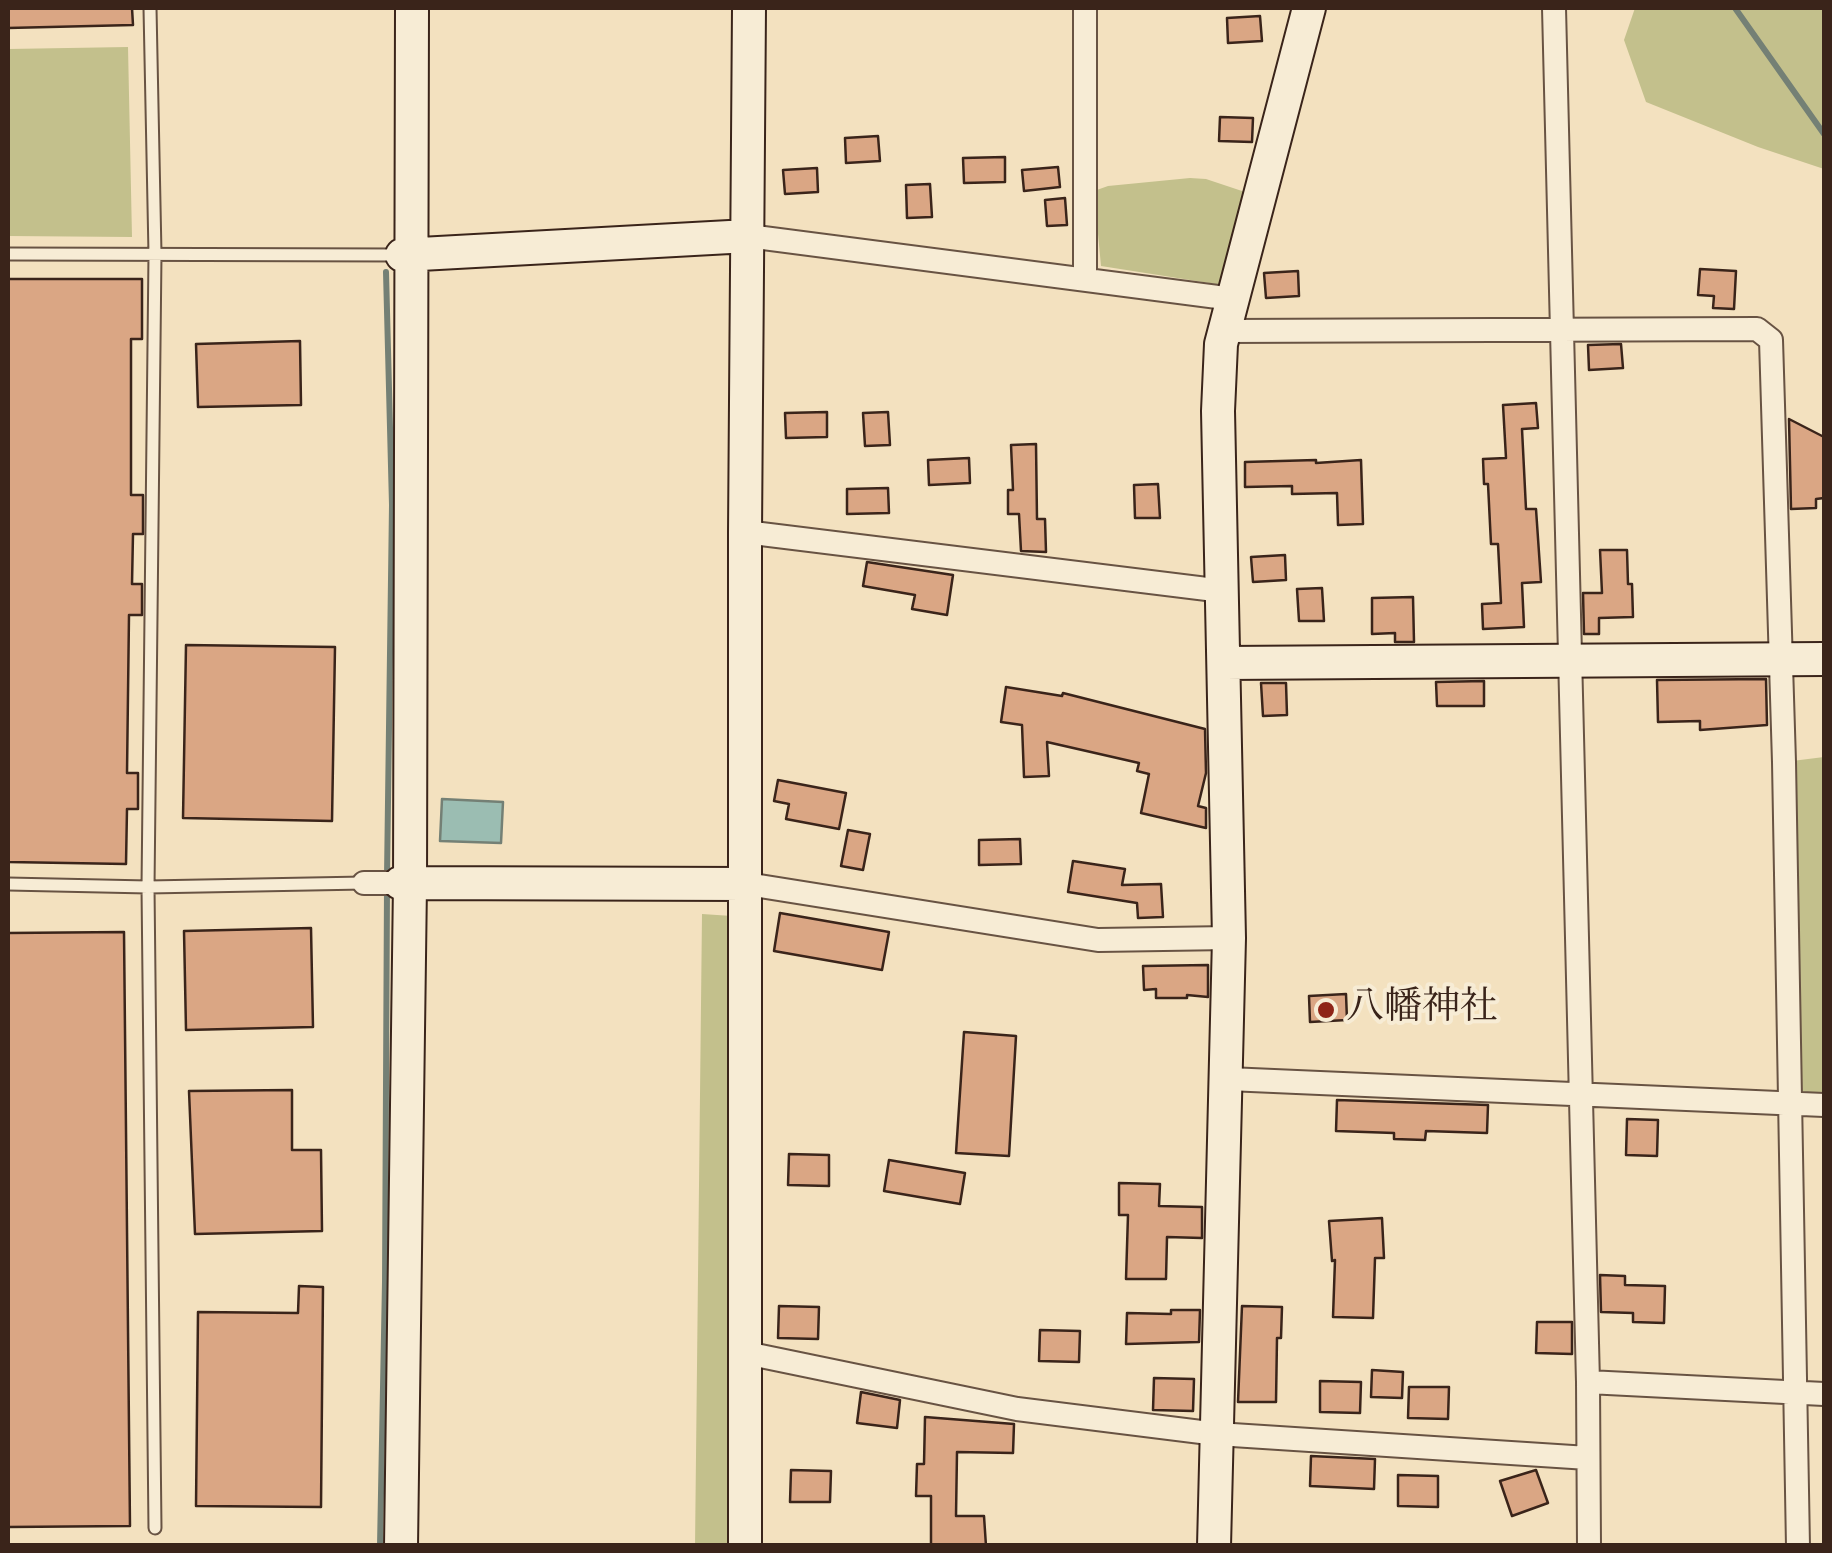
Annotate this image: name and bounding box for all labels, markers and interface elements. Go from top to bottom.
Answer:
place label: 八幡神社 [1346,987,1498,1033]
marker: 八幡神社 [1315,999,1337,1021]

